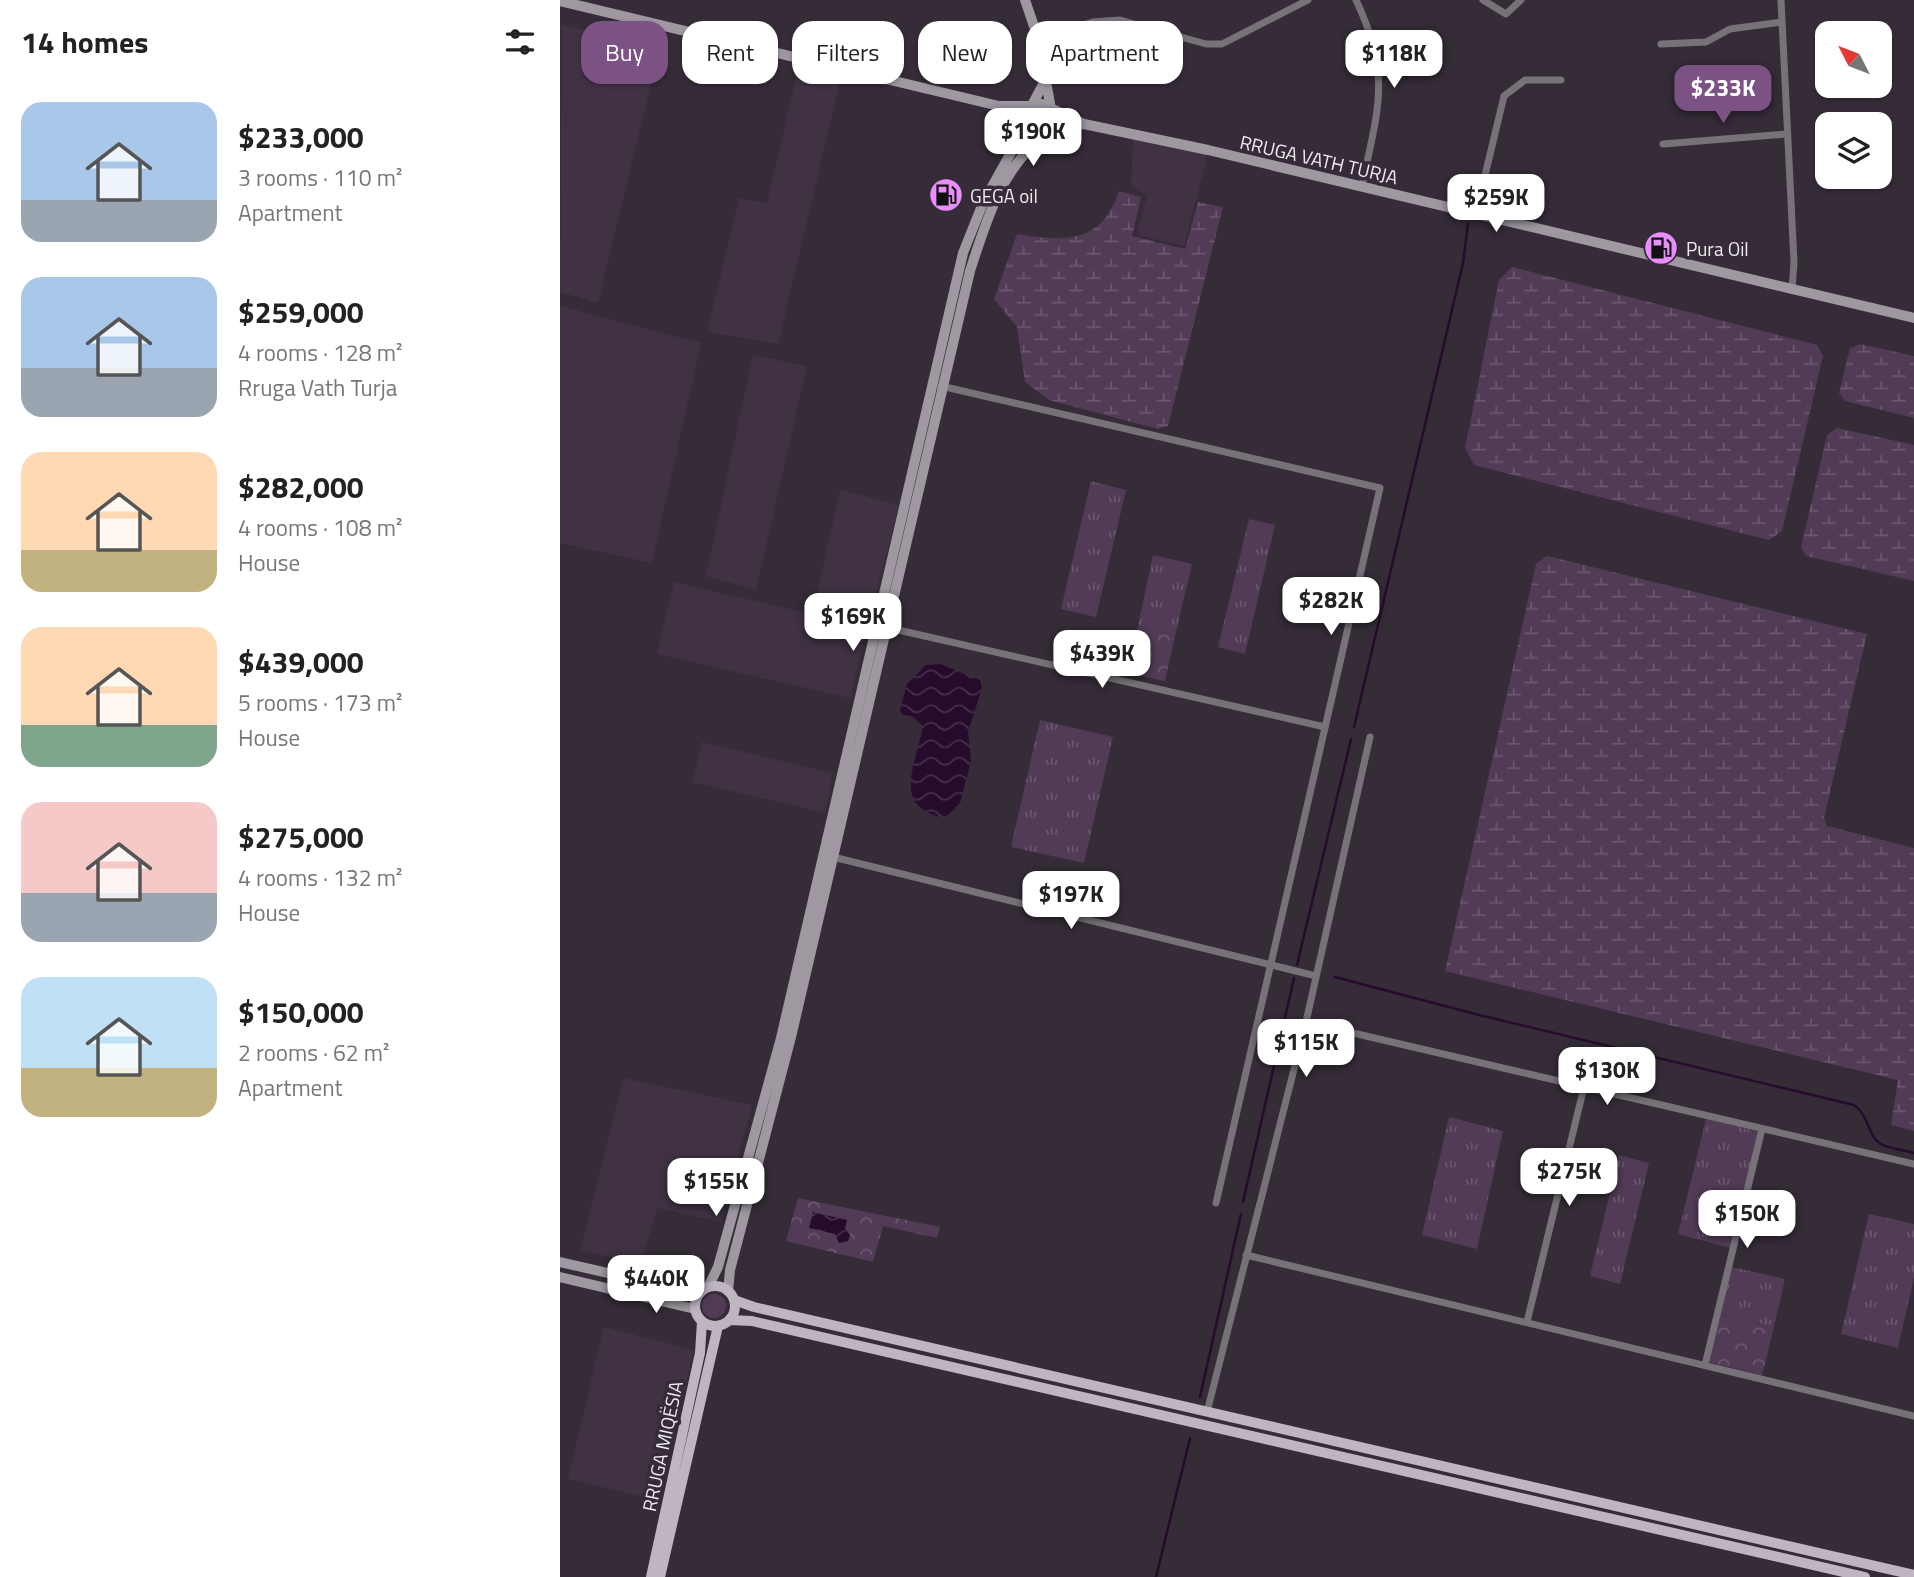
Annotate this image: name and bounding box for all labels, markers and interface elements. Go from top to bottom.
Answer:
text: 14 homes [21,19,148,65]
chip: Buy [581,21,668,84]
chip: Rent [682,21,778,84]
chip: Filters [792,21,904,84]
chip: New [918,21,1012,84]
chip: Apartment [1026,21,1183,84]
north arrow [1815,21,1892,98]
map controls [1815,21,1892,189]
icon: filters [501,23,539,61]
pin: $118K [1345,31,1443,90]
text: $118K [1361,35,1427,70]
pin: $233K [1674,66,1772,125]
text: $233K [1690,70,1756,105]
pin: $190K [984,108,1082,168]
button: layers [1815,112,1892,189]
text: $190K [1000,113,1066,148]
text: $233,000 [238,114,364,160]
street label: RRUGA VATH TURJA [1237,127,1401,191]
icon: home [77,130,161,214]
text: 3 rooms · 110 m² [238,160,402,195]
pin: $259K [1447,174,1545,234]
fuel station icon: GEGA oil [927,176,965,214]
text: $259K [1463,179,1529,214]
place label: GEGA oil [970,181,1038,210]
text: Apartment [238,195,343,230]
fuel station icon: Pura Oil [1642,229,1680,267]
place label: Pura Oil [1686,234,1749,263]
text: $259,000 [238,289,364,335]
icon: home [77,305,161,389]
text: 4 rooms · 128 m² [238,335,402,370]
text: Rruga Vath Turja [238,370,397,405]
text: $282,000 [238,464,364,510]
icon: home [77,480,161,564]
text: 4 rooms · 108 m² [238,510,402,545]
text: House [238,545,300,580]
pin: $282K [1282,578,1380,637]
text: $282K [1298,582,1364,617]
pin: $169K [804,594,902,653]
text: $169K [820,598,886,633]
pin: $439K [1053,630,1151,690]
text: $439K [1069,635,1135,670]
text: $439,000 [238,639,364,685]
icon: home [77,655,161,739]
text: 5 rooms · 173 m² [238,685,402,720]
text: House [238,720,300,755]
text: $275,000 [238,814,364,860]
icon: home [77,830,161,914]
text: 4 rooms · 132 m² [238,860,402,895]
pin: $197K [1022,872,1120,931]
text: $197K [1038,876,1104,911]
text: House [238,895,300,930]
text: $150,000 [238,989,364,1035]
icon: home [77,1005,161,1089]
pin: $115K [1257,1020,1355,1079]
text: $115K [1273,1024,1339,1059]
text: 2 rooms · 62 m² [238,1035,389,1070]
pin: $130K [1558,1048,1656,1107]
text: $130K [1574,1052,1640,1087]
text: Apartment [238,1070,343,1105]
pin: $275K [1520,1148,1618,1208]
text: $275K [1536,1153,1602,1188]
pin: $155K [667,1158,765,1218]
text: $155K [683,1163,749,1198]
pin: $150K [1698,1190,1796,1250]
text: $150K [1714,1195,1780,1230]
pin: $440K [607,1256,705,1315]
text: $440K [623,1260,689,1295]
street label: RRUGA MIQËSIA [634,1378,690,1514]

